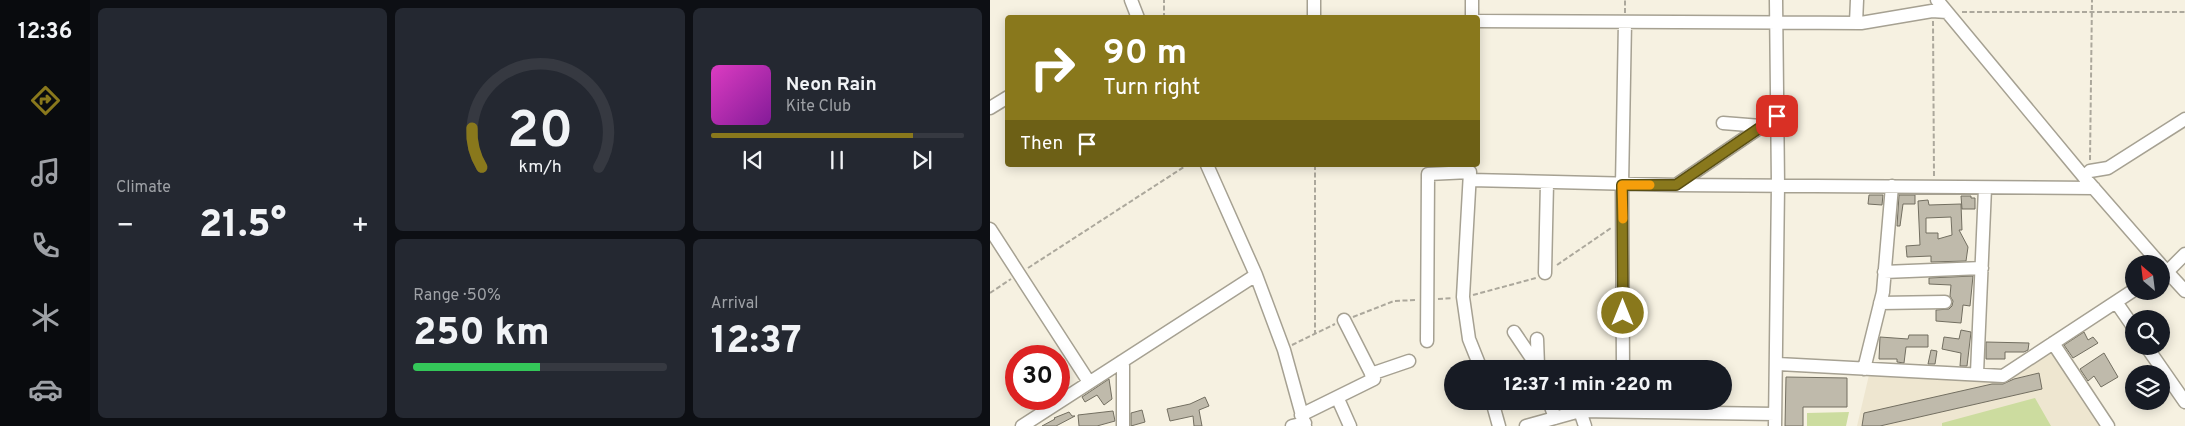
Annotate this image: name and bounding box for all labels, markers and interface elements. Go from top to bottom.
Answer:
text: 12:36 [18,19,72,46]
text: 90 m [1103,32,1187,76]
icon: right [1020,35,1085,100]
text: Neon Rain [786,73,877,97]
text: Turn right [1103,75,1200,102]
icon: directions [28,83,63,118]
pin [1756,95,1798,137]
text: Kite Club [786,97,851,117]
text: 20 [507,100,573,166]
icon: arrive [1763,102,1791,130]
icon: arrive [1073,130,1101,158]
text: Then [1020,132,1063,156]
icon: previous [739,146,767,174]
icon: pause [823,146,851,174]
icon: next [908,146,936,174]
icon: music [28,155,63,190]
text: km/h [518,156,562,179]
text: Climate [116,178,171,198]
text: 21.5° [199,202,286,251]
text: − [116,209,134,245]
text: + [351,209,369,245]
icon: phone [28,228,63,263]
north arrow [2125,255,2170,300]
map controls [2125,255,2170,410]
text: Range · 50% [413,286,501,306]
position arrow [1596,286,1648,338]
text: Arrival [711,294,758,314]
icon: climate [28,300,63,335]
text: 250 km [413,310,550,359]
button: search [2125,310,2170,355]
text: 12:37 [711,318,802,367]
speed limit sign: 30 [1005,345,1070,410]
button: layers [2125,365,2170,410]
icon: car [28,372,63,407]
text: 12:37 · 1 min · 220 m [1503,373,1673,397]

